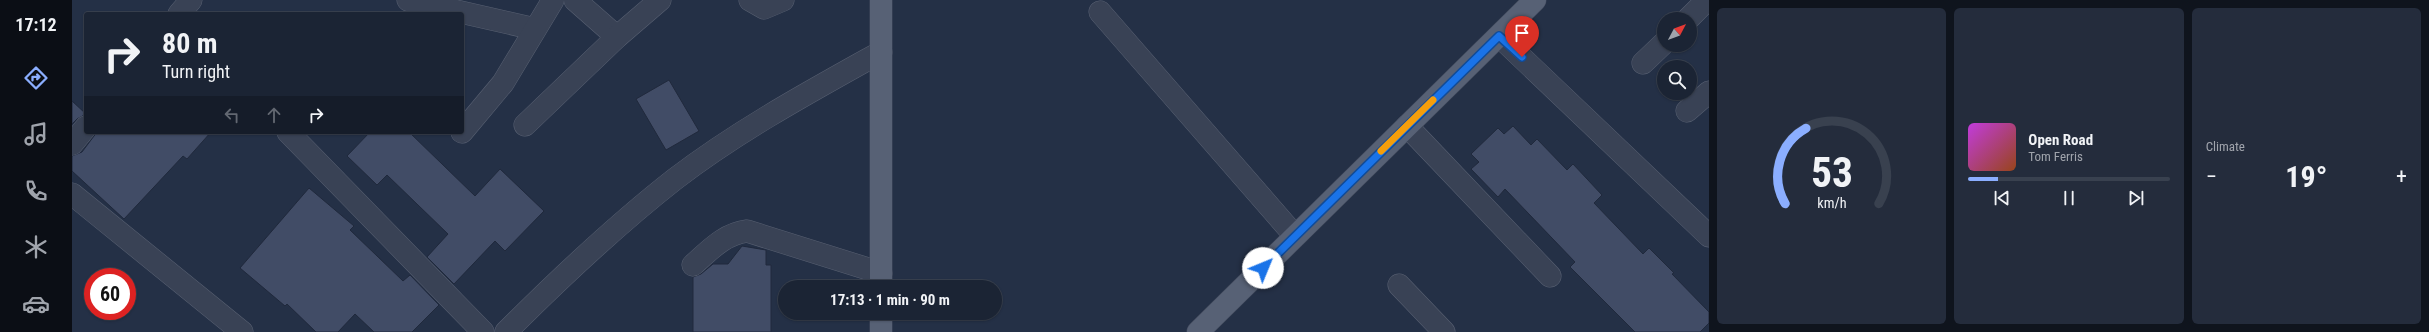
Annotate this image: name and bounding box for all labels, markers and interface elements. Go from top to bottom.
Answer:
north arrow [1657,12,1697,52]
map controls [1657,12,1697,100]
text: 17:12 [15,14,57,35]
pin [1505,16,1539,57]
icon: arrive [1511,22,1533,44]
text: 80 m [162,27,218,60]
icon: right [96,28,148,80]
button: search [1657,60,1697,100]
text: Turn right [162,61,230,82]
icon: directions [22,64,50,92]
icon: left [221,104,243,126]
icon: ahead [263,104,285,126]
icon: right [305,104,327,126]
icon: music [22,120,50,148]
text: Open Road [2028,131,2093,149]
text: Climate [2206,139,2245,154]
text: 53 [1811,148,1853,197]
text: Tom Ferris [2028,149,2083,164]
text: 19° [2285,159,2327,194]
text: − [2206,164,2217,189]
text: + [2396,164,2407,189]
icon: phone [22,177,50,205]
icon: previous [1991,187,2013,209]
icon: pause [2058,187,2080,209]
icon: next [2125,187,2147,209]
text: km/h [1817,195,1846,211]
icon: climate [22,233,50,261]
position arrow [1242,247,1284,289]
speed limit sign: 60 [84,268,136,320]
icon: car [22,290,50,318]
text: 17:13 · 1 min · 90 m [830,291,950,309]

